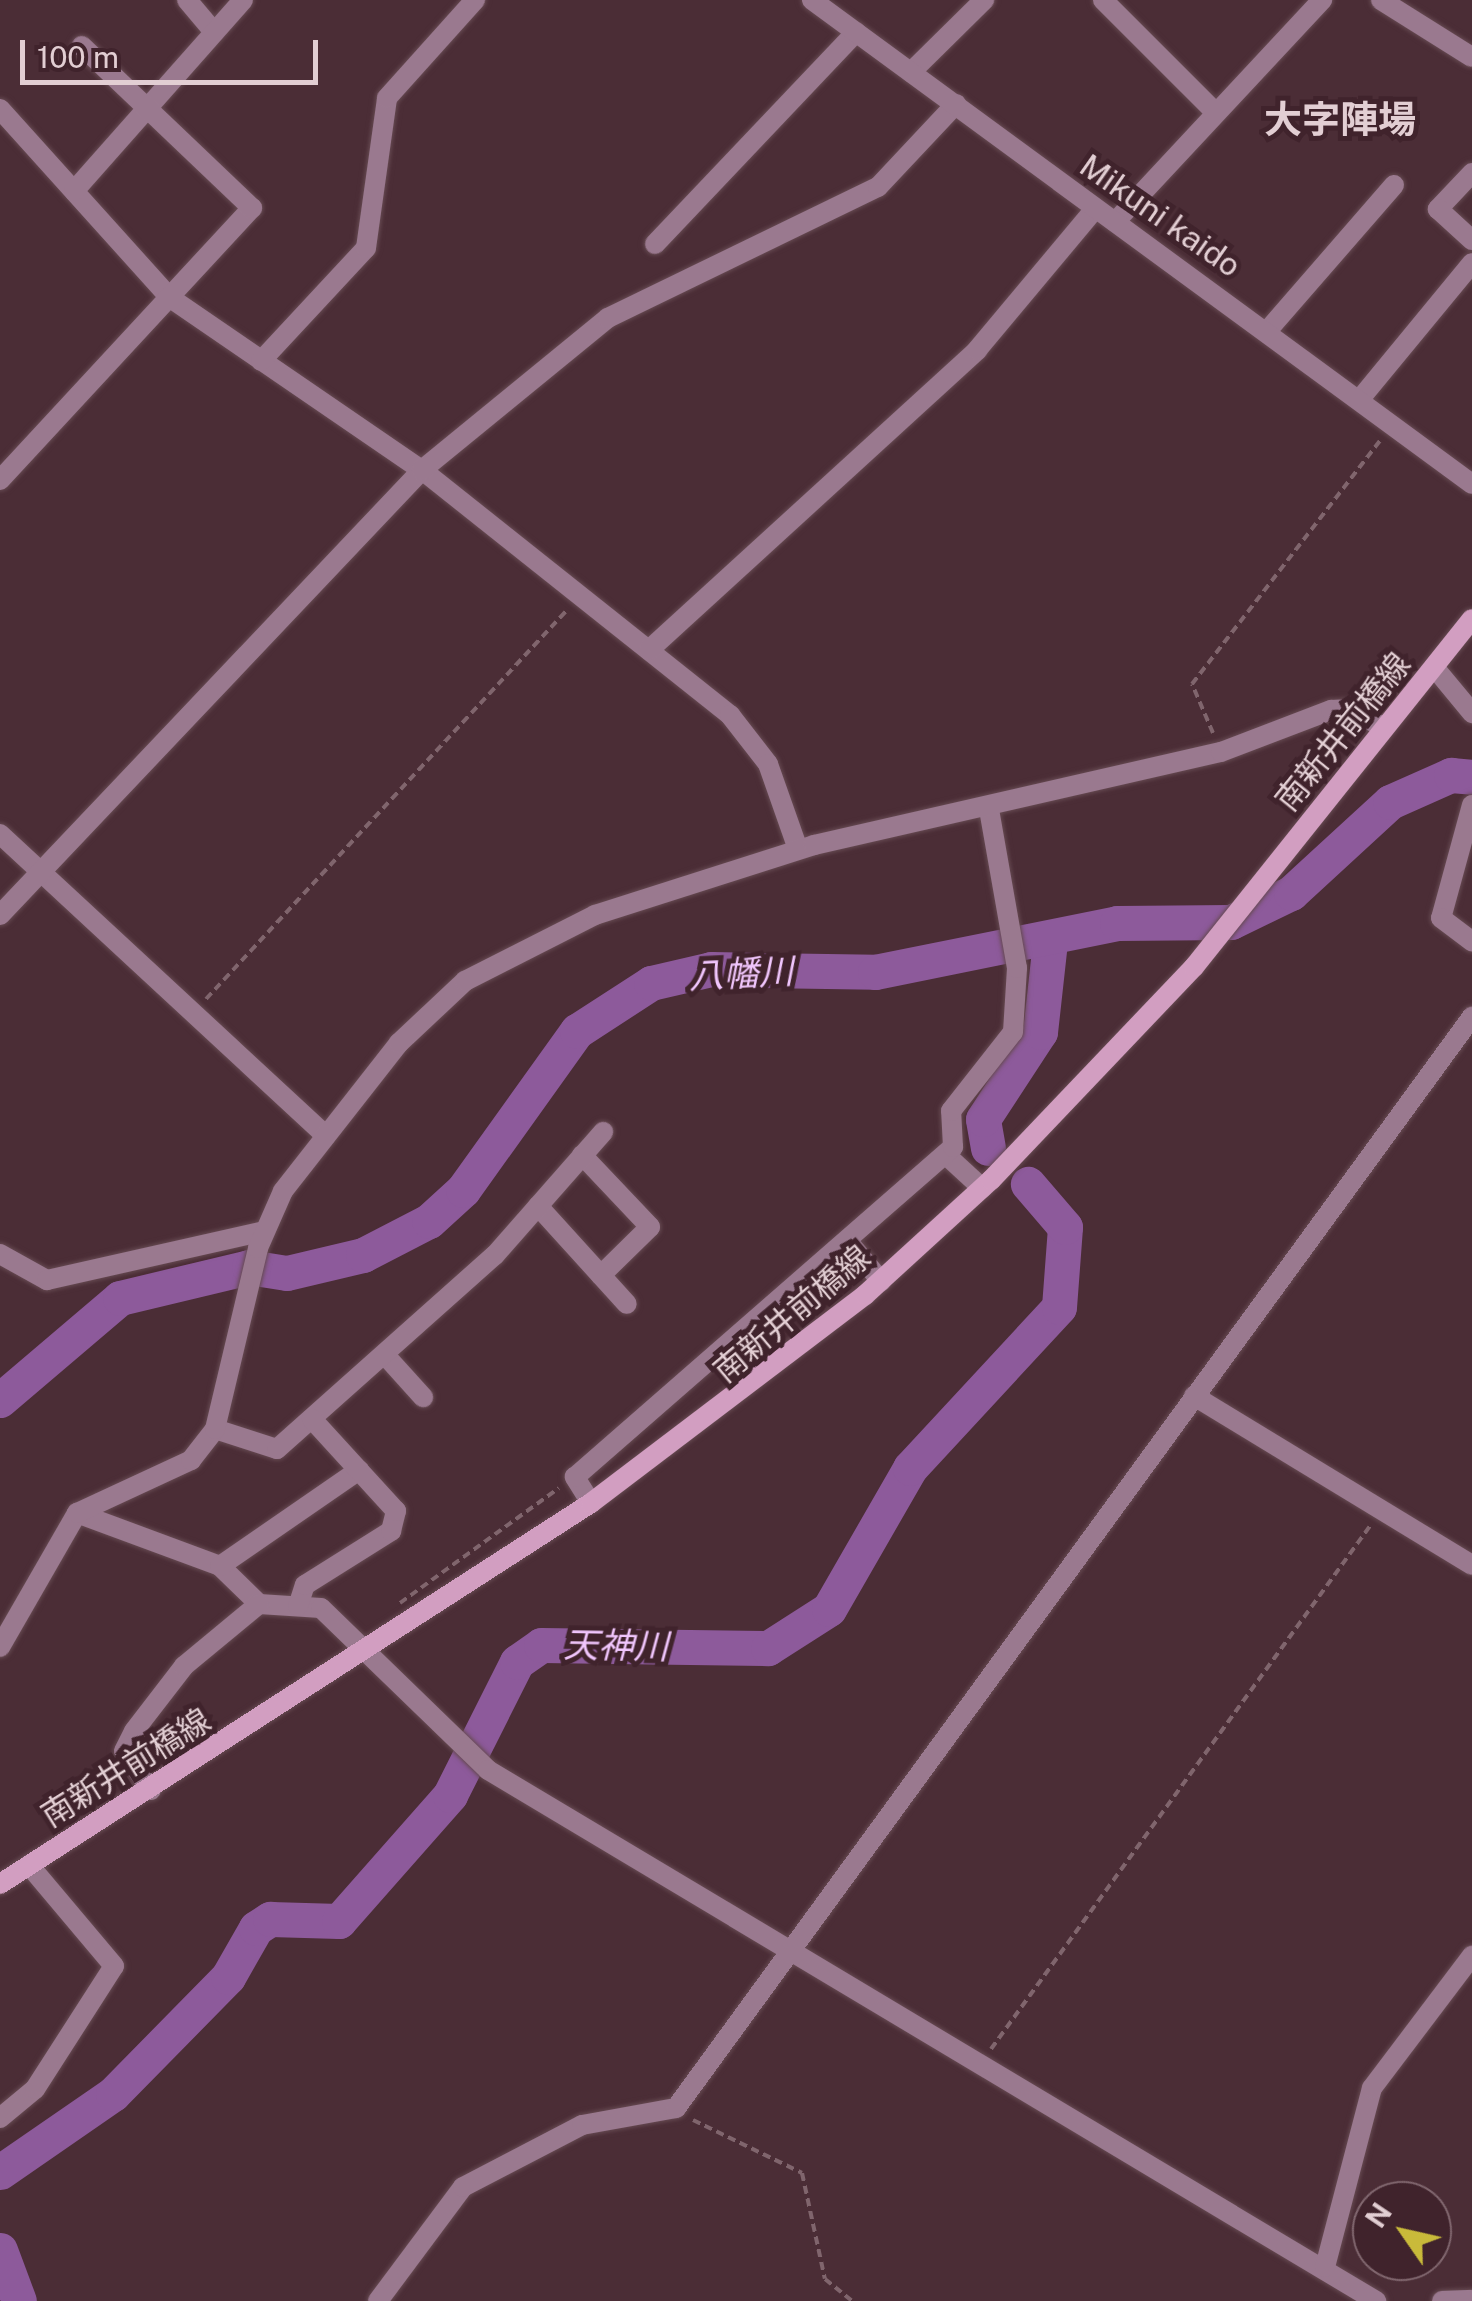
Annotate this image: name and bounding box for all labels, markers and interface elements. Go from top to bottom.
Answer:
scale bar [25,20,322,82]
text: 100 m [37,39,119,75]
district label: 大字陣場 [1264,97,1416,143]
street label: Mikuni kaido [1072,147,1248,285]
street label: 南新井前橋線 [1268,645,1418,819]
water label: 八幡川 [687,950,795,998]
street label: 南新井前橋線 [706,1238,878,1390]
water label: 天神川 [563,1624,669,1668]
street label: 南新井前橋線 [34,1701,218,1835]
north arrow [1352,2181,1452,2281]
text: N [1359,2197,1398,2233]

